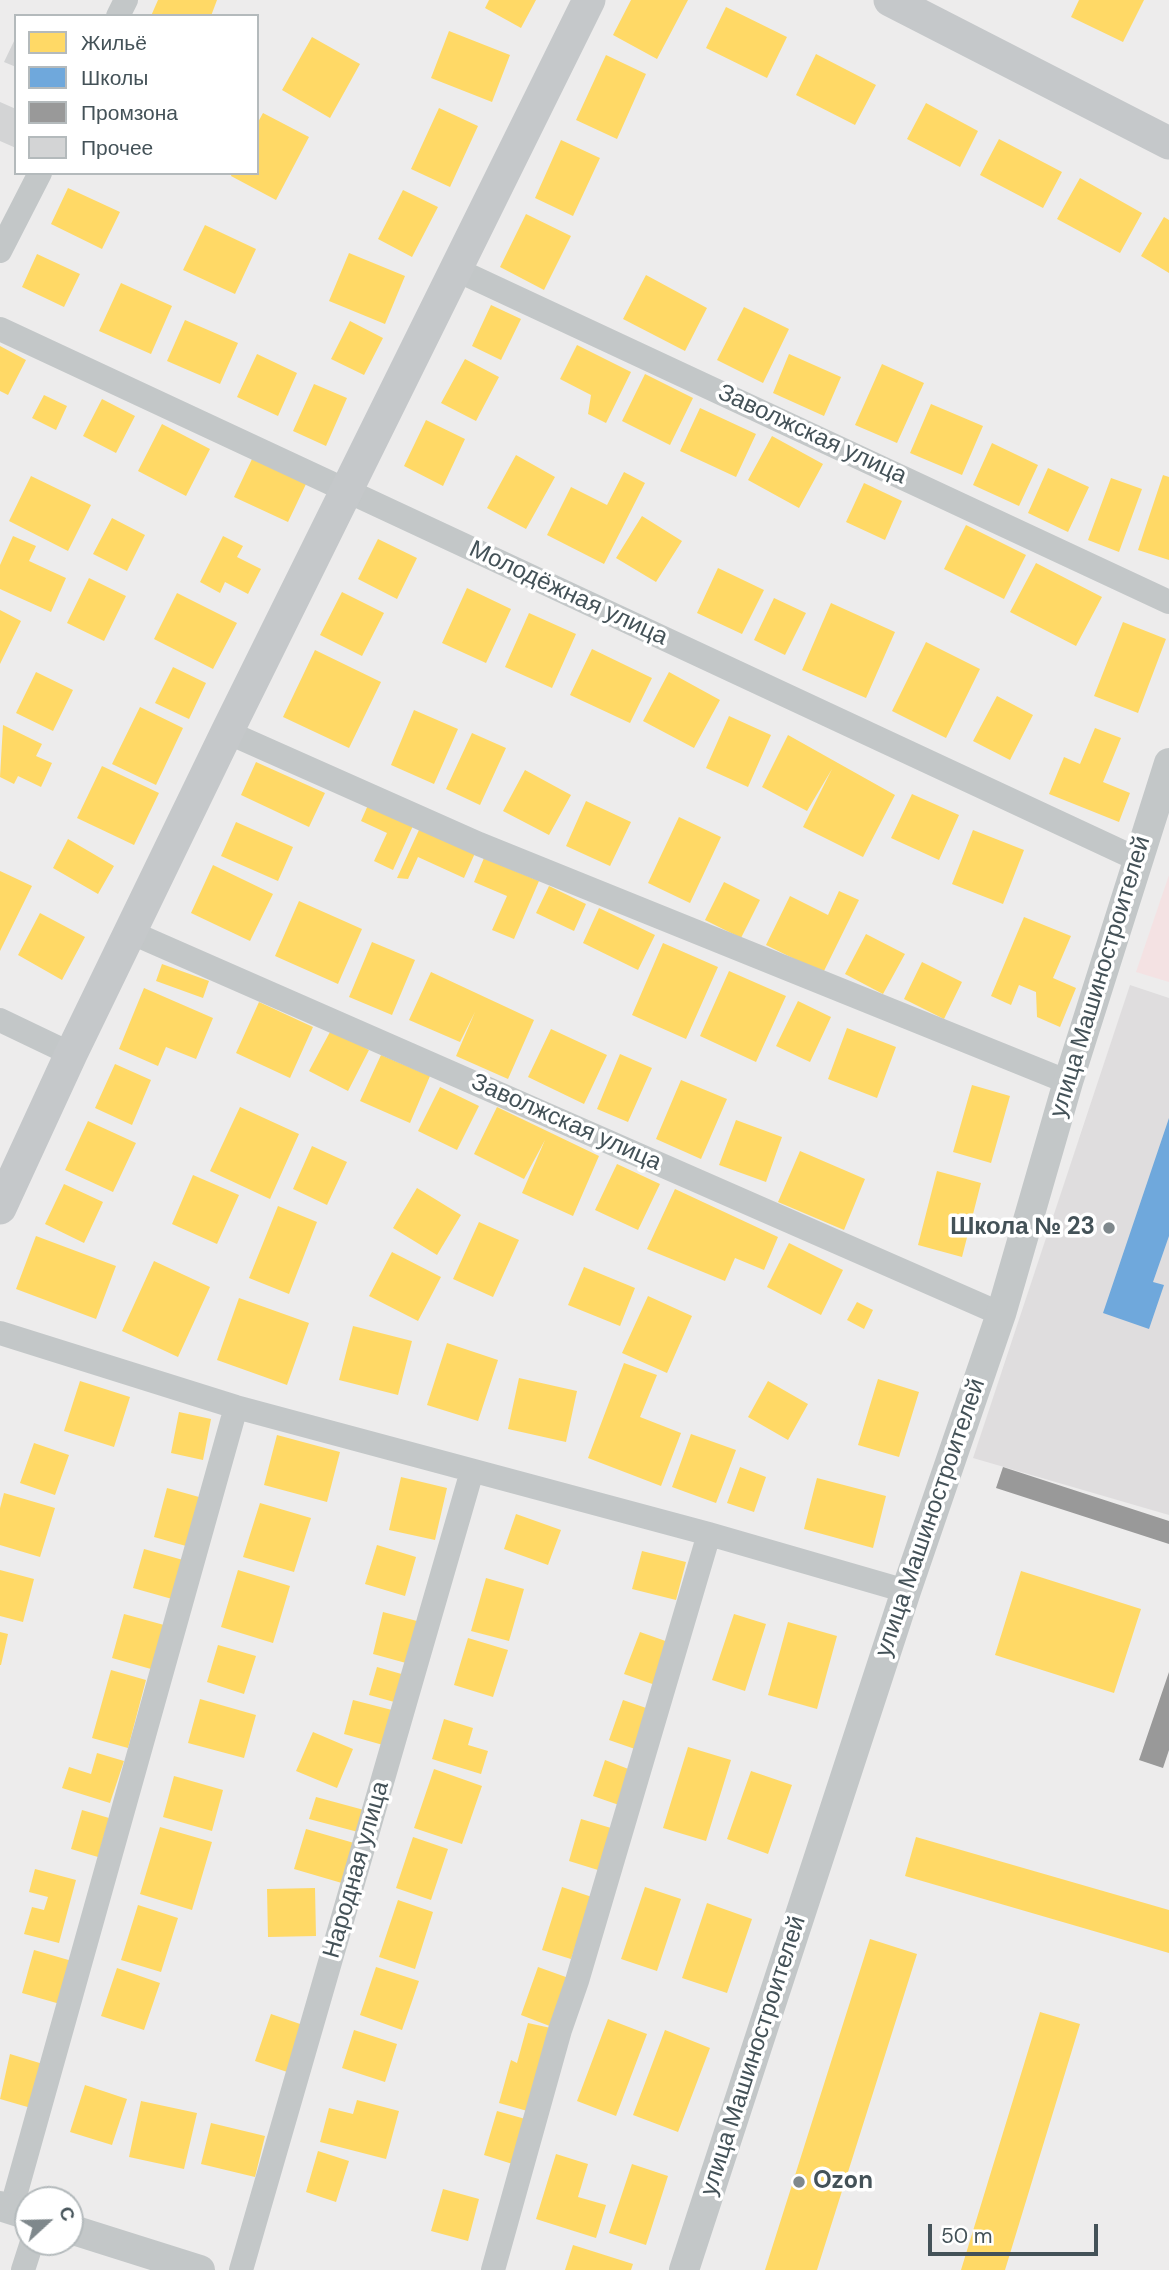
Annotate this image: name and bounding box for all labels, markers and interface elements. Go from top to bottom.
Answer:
legend [14,14,259,175]
text: Жильё [81,29,147,57]
text: Школы [81,64,148,92]
text: Промзона [81,99,178,127]
text: Прочее [81,134,153,162]
street label: Заволжская улица [713,379,911,491]
street label: Молодёжная улица [464,535,672,653]
street label: улица Машиностроителей [1044,833,1158,1121]
street label: Заволжская улица [467,1068,665,1178]
place label: Школа № 23 [950,1214,1095,1242]
marker: Школа № 23 [1101,1220,1117,1236]
street label: улица Машиностроителей [870,1375,992,1661]
street label: Народная улица [318,1778,396,1962]
street label: улица Машиностроителей [695,1913,813,2199]
place label: Ozon [813,2168,873,2196]
marker: Ozon [791,2174,807,2190]
north arrow [14,2186,84,2256]
text: С [53,2203,81,2225]
scale bar [931,2210,1101,2254]
text: 50 m [941,2222,992,2250]

